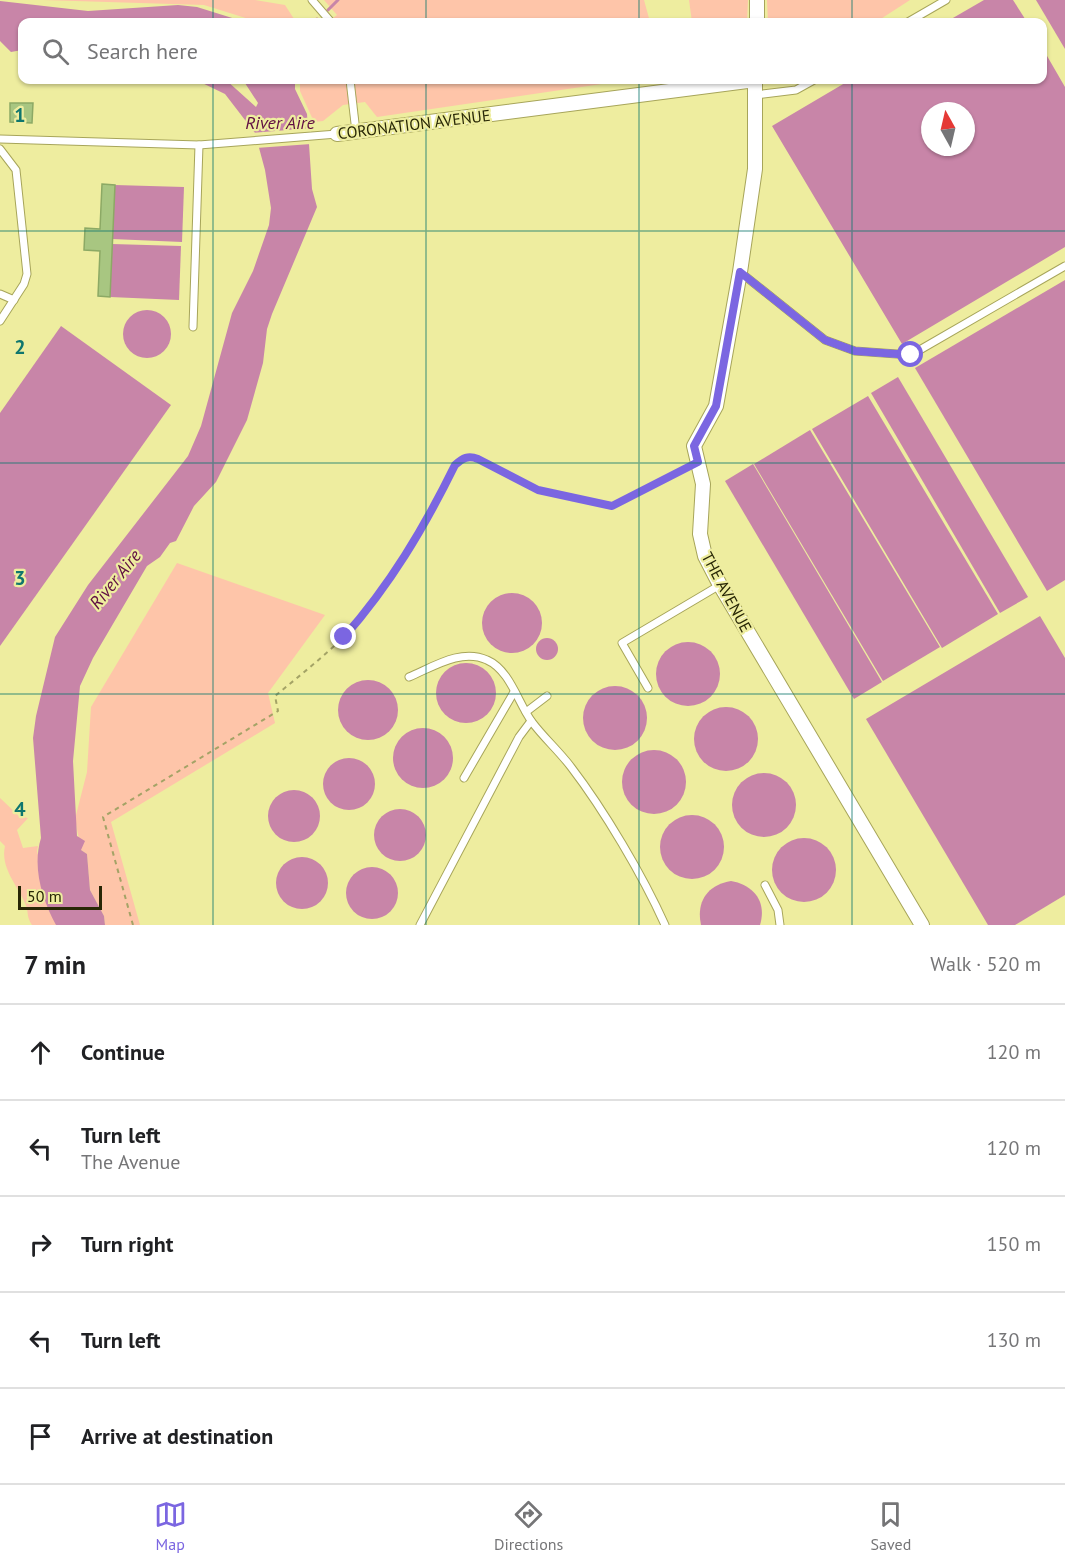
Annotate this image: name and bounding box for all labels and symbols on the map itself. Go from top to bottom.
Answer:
text: 1 [14,102,26,128]
north arrow [921,102,975,156]
street label: CORONATION AVENUE [337,105,491,143]
water label: River Aire [245,111,315,134]
text: 2 [14,334,26,360]
route start [897,341,923,367]
water label: River Aire [84,544,146,613]
street label: THE AVENUE [697,548,757,636]
text: 3 [14,565,26,591]
route end [330,623,356,649]
text: 4 [14,796,26,822]
scale bar [18,883,102,911]

